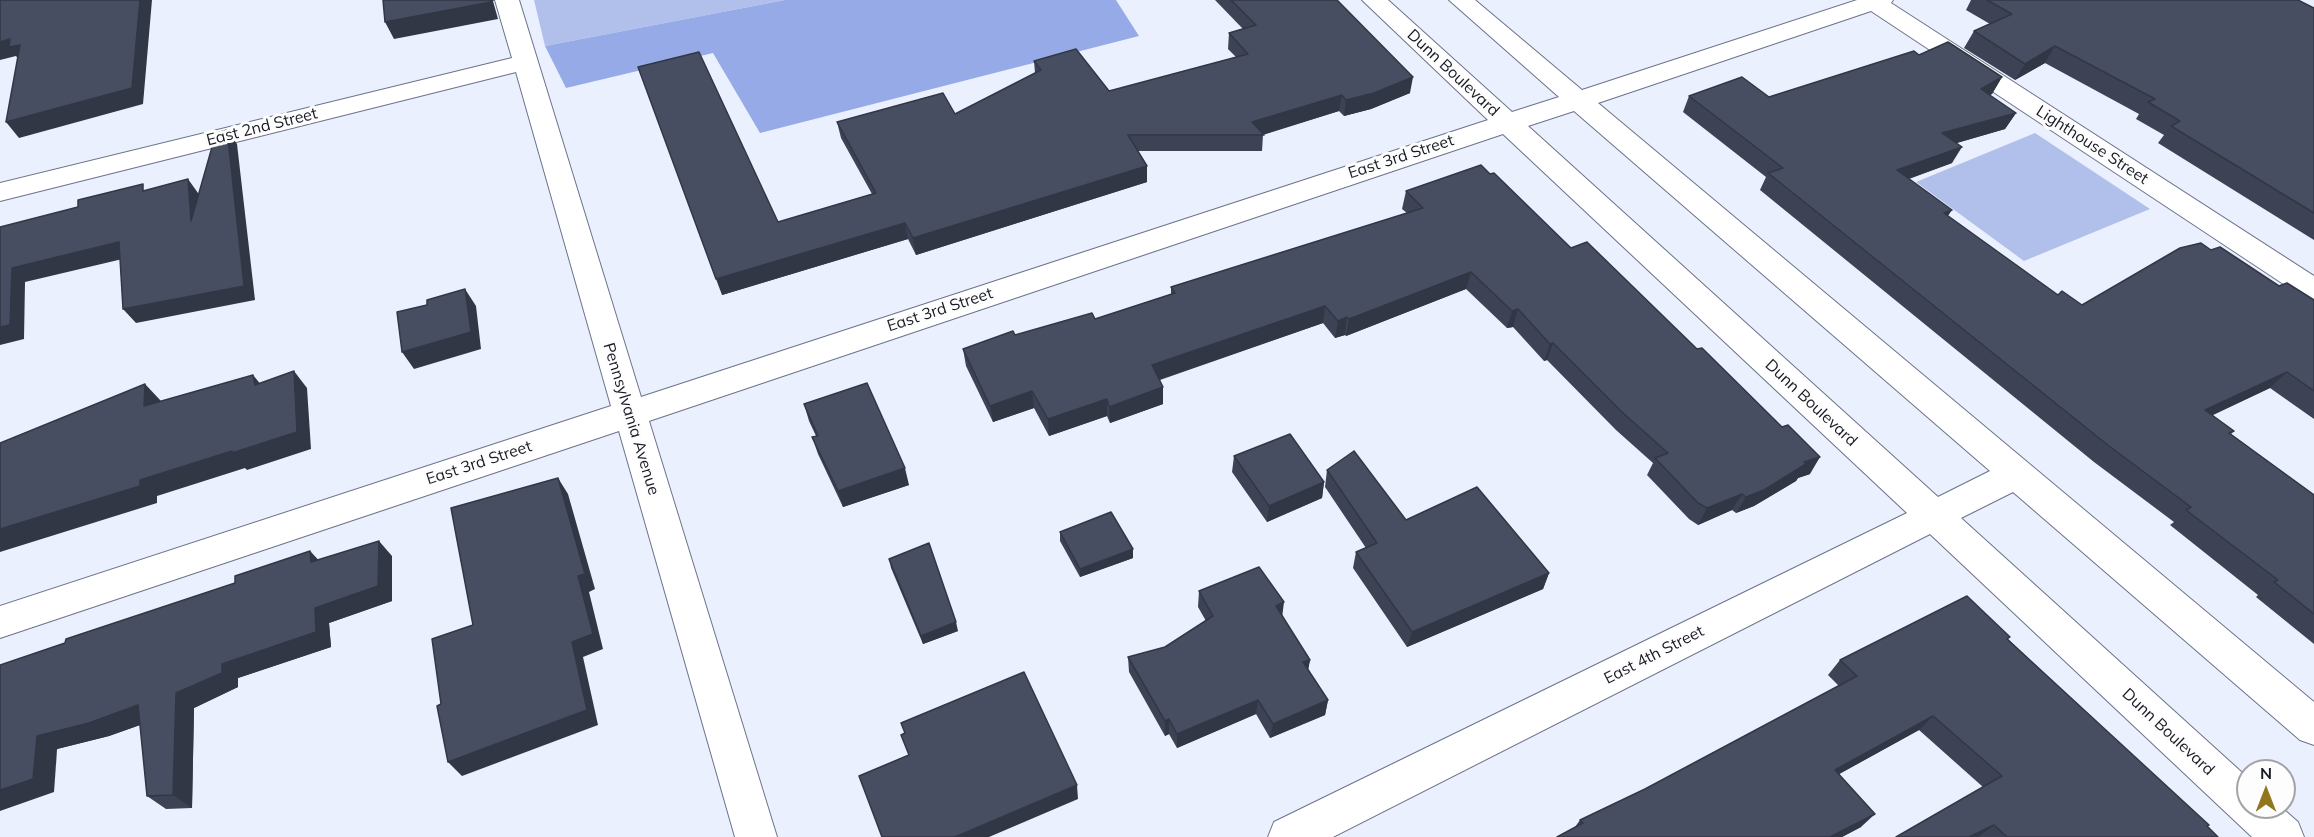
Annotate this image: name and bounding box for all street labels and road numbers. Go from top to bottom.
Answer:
street label: Dunn Boulevard [1403,25,1503,121]
street label: Lighthouse Street [2032,102,2152,188]
street label: East 2nd Street [205,104,319,150]
street label: East 3rd Street [1346,131,1456,183]
street label: East 3rd Street [885,284,995,336]
street label: Pennsylvania Avenue [599,341,663,497]
street label: Dunn Boulevard [1761,355,1861,451]
street label: East 3rd Street [424,437,534,489]
street label: East 4th Street [1601,622,1707,688]
street label: Dunn Boulevard [2118,684,2218,780]

